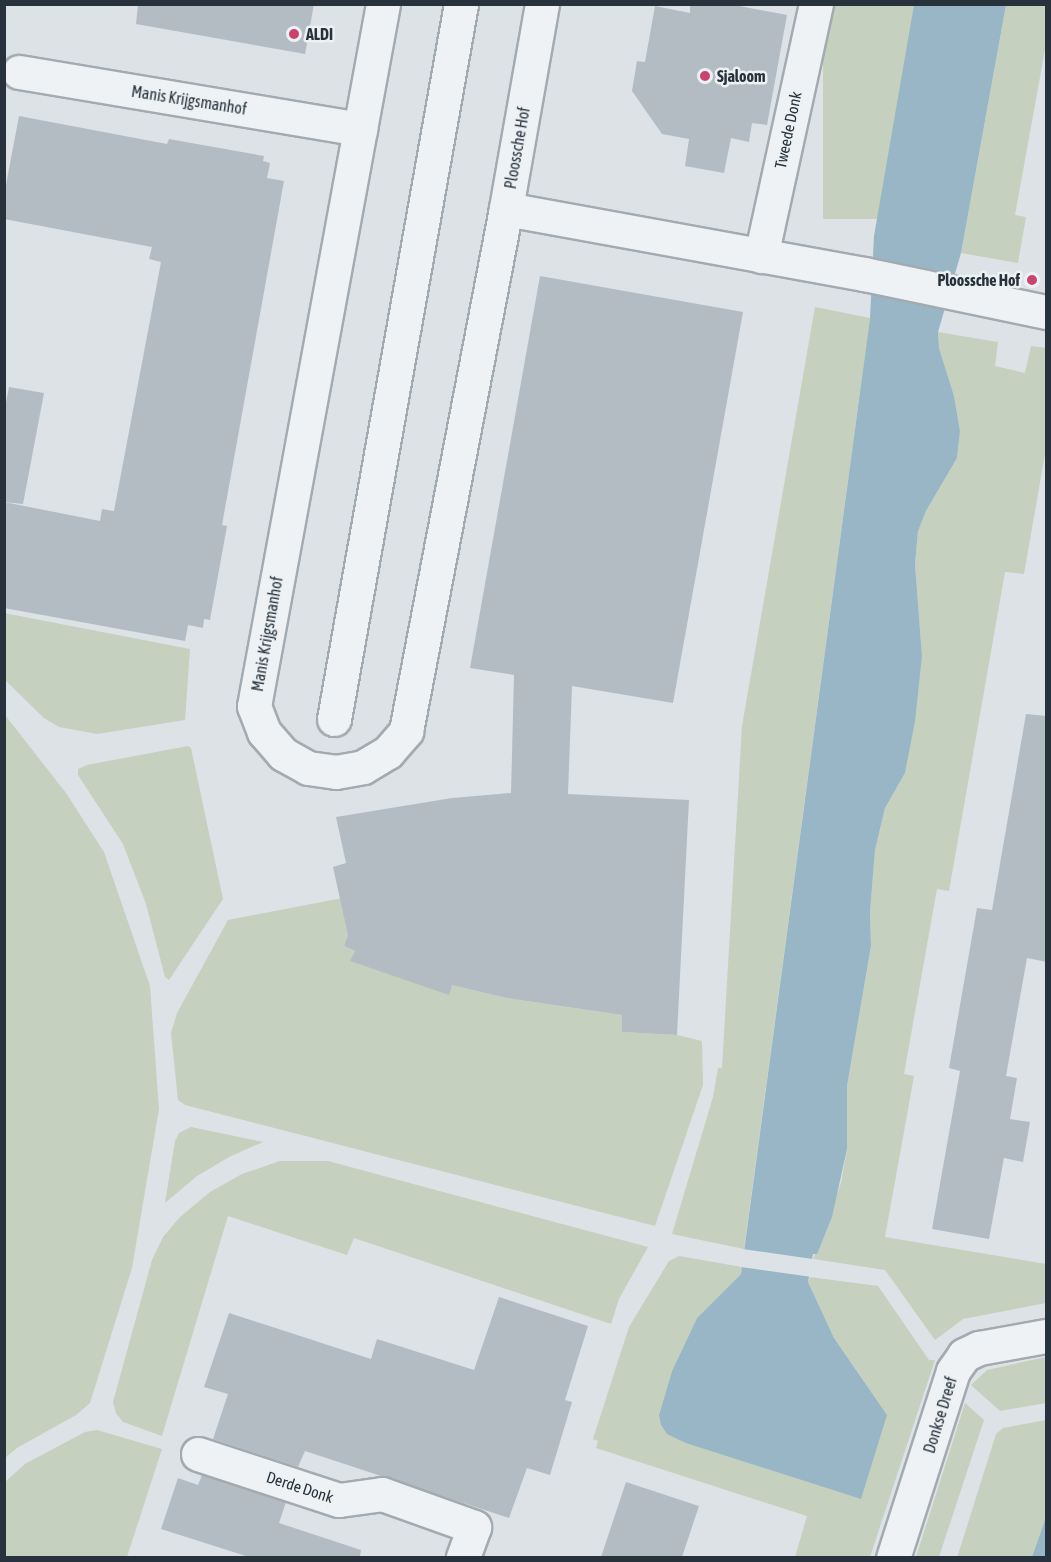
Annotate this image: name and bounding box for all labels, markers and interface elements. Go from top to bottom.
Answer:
place label: ALDI [306,24,333,44]
marker: ALDI [287,27,301,41]
place label: Sjaloom [717,66,765,86]
marker: Sjaloom [698,69,712,83]
street label: Manis Krijgsmanhof [130,81,248,119]
street label: Tweede Donk [770,90,806,170]
street label: Ploossche Hof [500,106,534,190]
place label: Ploossche Hof [937,270,1020,290]
marker: Ploossche Hof [1025,273,1039,287]
street label: Manis Krijgsmanhof [247,575,287,693]
street label: Donkse Dreef [919,1374,961,1456]
street label: Derde Donk [264,1467,336,1507]

